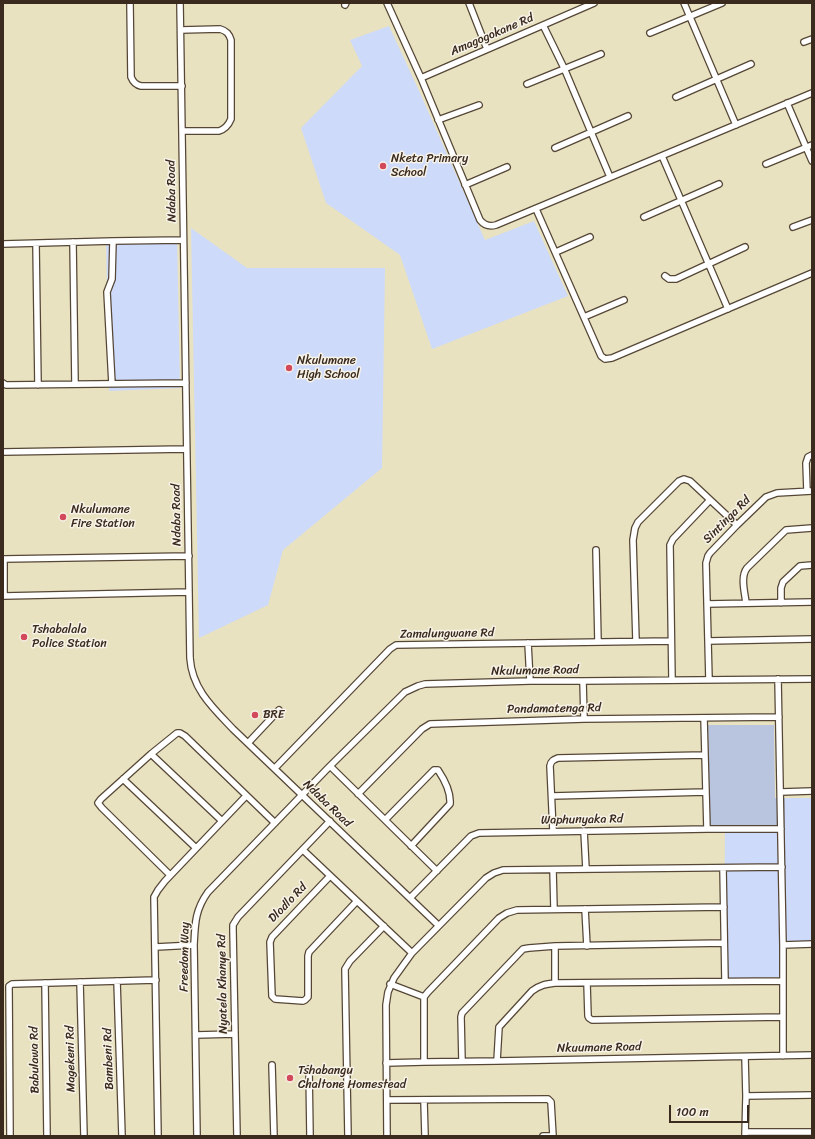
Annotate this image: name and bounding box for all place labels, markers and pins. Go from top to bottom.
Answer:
place label: Nketa Primary School [391,152,468,180]
marker: Nketa Primary School [378,161,388,171]
place label: Nkulumane High School [297,354,360,382]
marker: Nkulumane High School [284,363,294,373]
place label: Nkulumane Fire Station [71,503,135,531]
marker: Nkulumane Fire Station [58,512,68,522]
place label: Tshabalala Police Station [32,623,107,651]
marker: Tshabalala Police Station [19,632,29,642]
place label: BRE [263,708,285,722]
marker: BRE [250,710,260,720]
place label: Tshabangu Chaltone Homestead [298,1064,406,1092]
marker: Tshabangu Chaltone Homestead [285,1073,295,1083]

